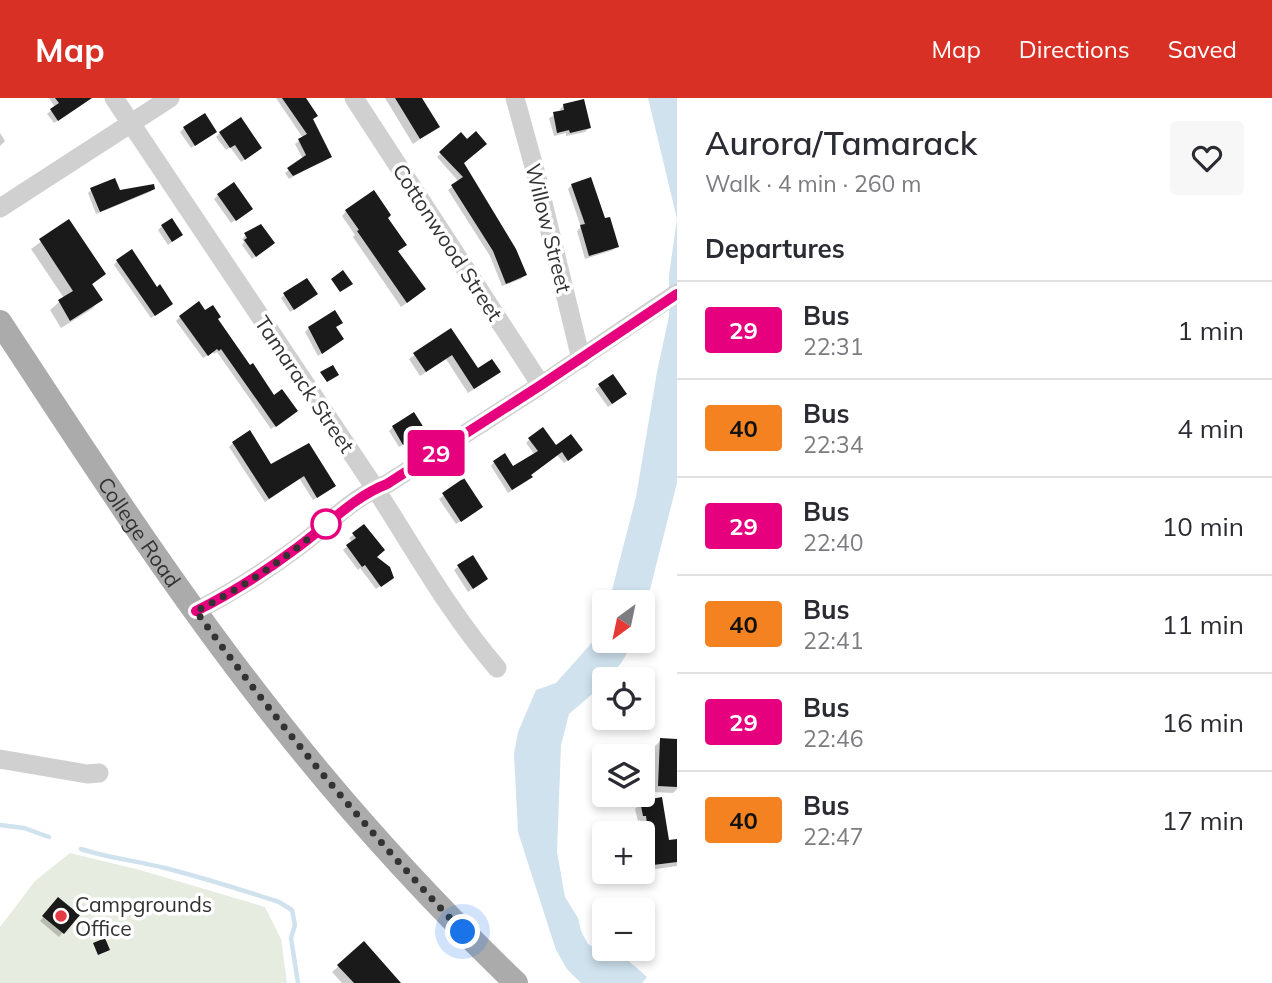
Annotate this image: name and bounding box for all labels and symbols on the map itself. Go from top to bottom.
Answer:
street label: Cottonwood Street [387,158,509,326]
street label: Willow Street [520,161,578,295]
street label: Tamarack Street [250,311,360,457]
line badge: 29 [404,430,467,476]
street label: College Road [93,472,187,592]
unlabelled marker [311,509,341,539]
north arrow [592,590,654,653]
place label: Campgrounds Office [75,891,212,941]
marker: Campgrounds Office [53,908,69,924]
your location [445,914,480,949]

